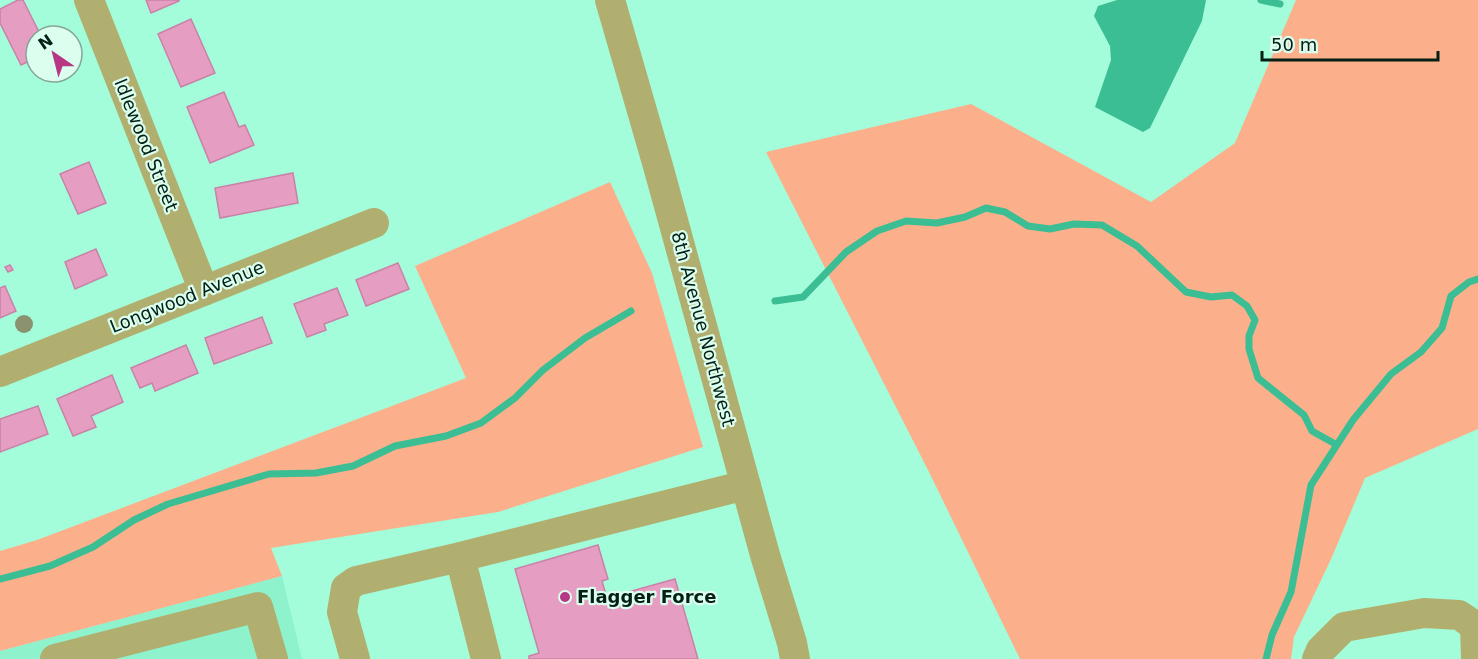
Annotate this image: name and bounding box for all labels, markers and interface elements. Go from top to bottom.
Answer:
north arrow [24,24,84,84]
scale bar [1262,24,1438,62]
text: N [35,31,57,54]
text: 50 m [1271,34,1317,55]
street label: Idlewood Street [110,75,183,214]
street label: 8th Avenue Northwest [667,229,740,429]
street label: Longwood Avenue [107,256,267,337]
place label: Flagger Force [577,586,716,607]
marker: Flagger Force [558,590,572,604]

